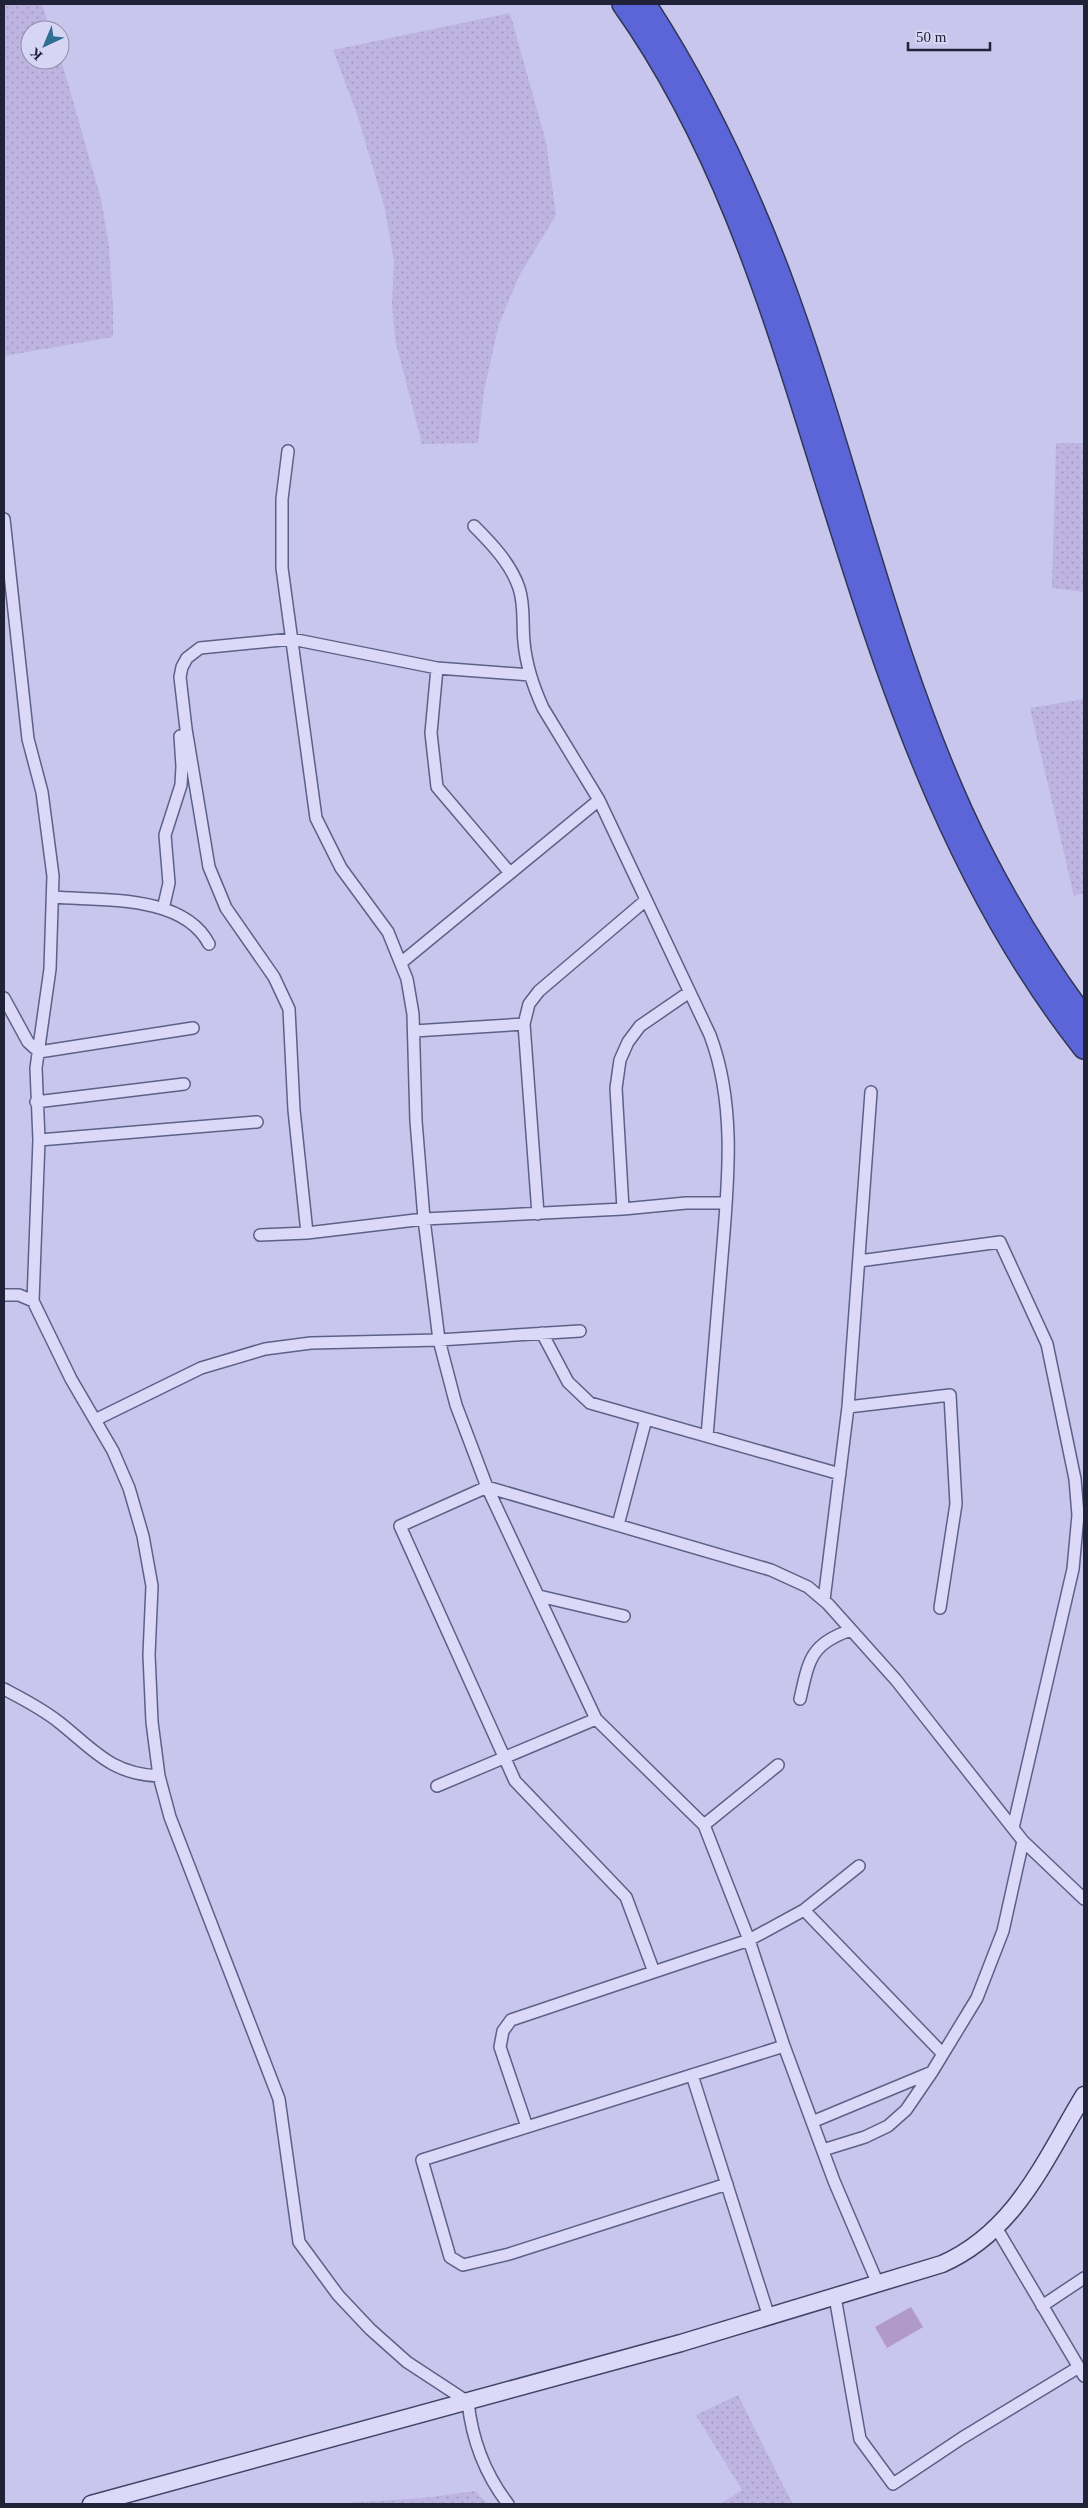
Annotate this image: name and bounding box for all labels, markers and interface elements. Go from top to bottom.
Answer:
north arrow [20,20,70,70]
scale bar [908,20,990,52]
text: 50 m [916,29,947,45]
text: K [27,45,45,63]

